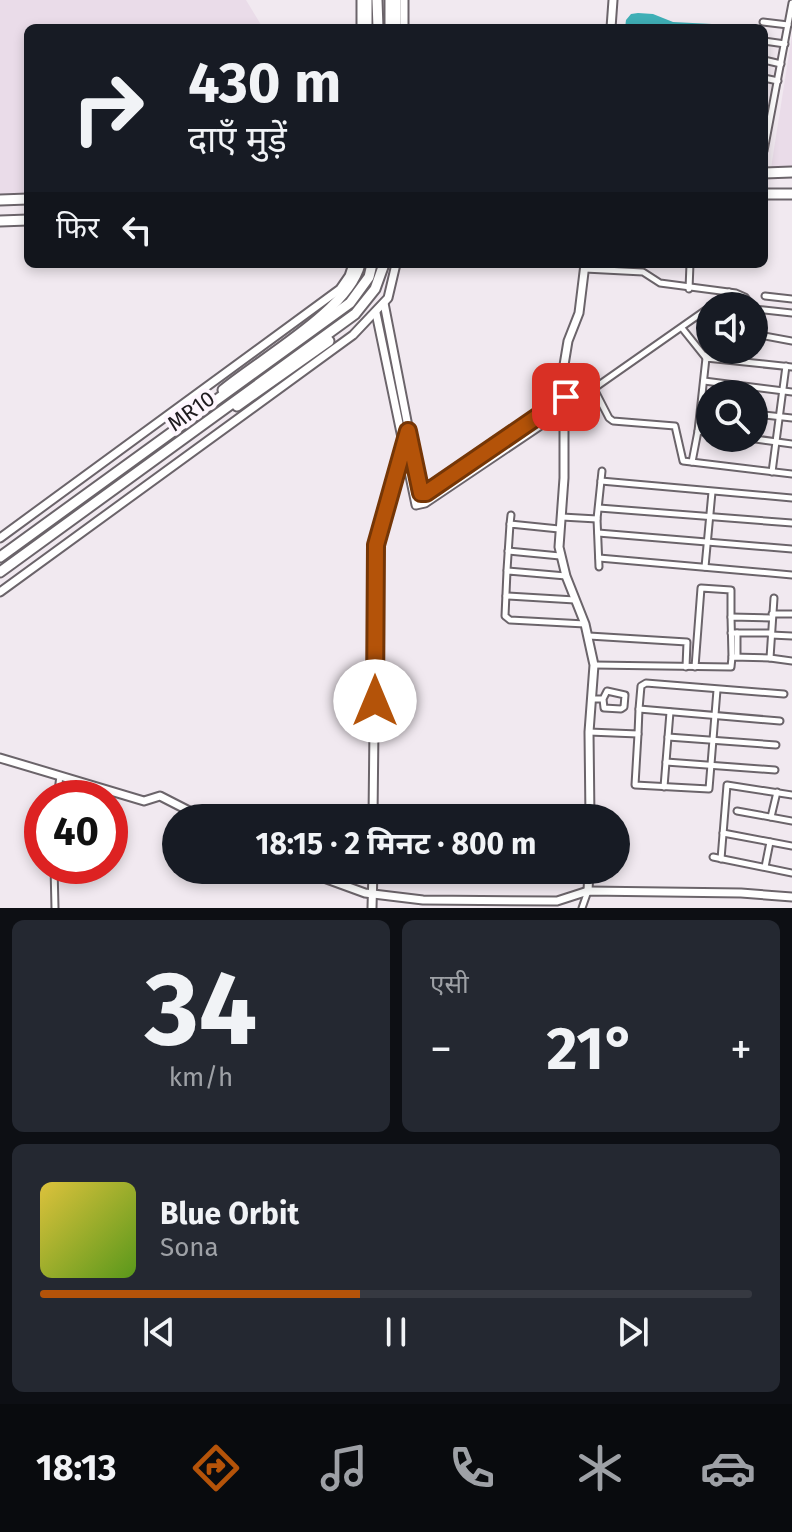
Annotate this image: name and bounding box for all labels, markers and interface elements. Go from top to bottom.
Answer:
text: 430 m [188,50,341,117]
icon: right [56,56,160,160]
text: दाएँ मुड़ें [188,118,287,162]
icon: left [115,208,159,252]
text: फिर [56,210,99,246]
map controls [696,292,768,452]
button: sound [696,292,768,364]
pin [532,363,600,431]
icon: arrive [544,375,588,419]
button: search [696,380,768,452]
street label: MR10 [162,385,220,437]
position arrow [333,659,417,743]
speed limit sign: 40 [24,780,128,884]
text: 18:15 · 2 मिनट · 800 m [256,826,536,862]
text: 34 [145,947,257,1072]
text: एसी [430,969,469,1000]
text: 21° [547,1013,635,1085]
text: − [430,1023,452,1076]
text: + [730,1023,752,1076]
text: km/h [169,1062,233,1093]
text: Blue Orbit [160,1196,299,1232]
text: Sona [160,1232,219,1263]
icon: previous [137,1310,181,1354]
icon: pause [374,1310,418,1354]
icon: next [611,1310,655,1354]
icon: directions [188,1440,244,1496]
icon: music [316,1440,372,1496]
icon: phone [444,1440,500,1496]
icon: climate [572,1440,628,1496]
icon: car [700,1440,756,1496]
text: 18:13 [36,1446,116,1490]

